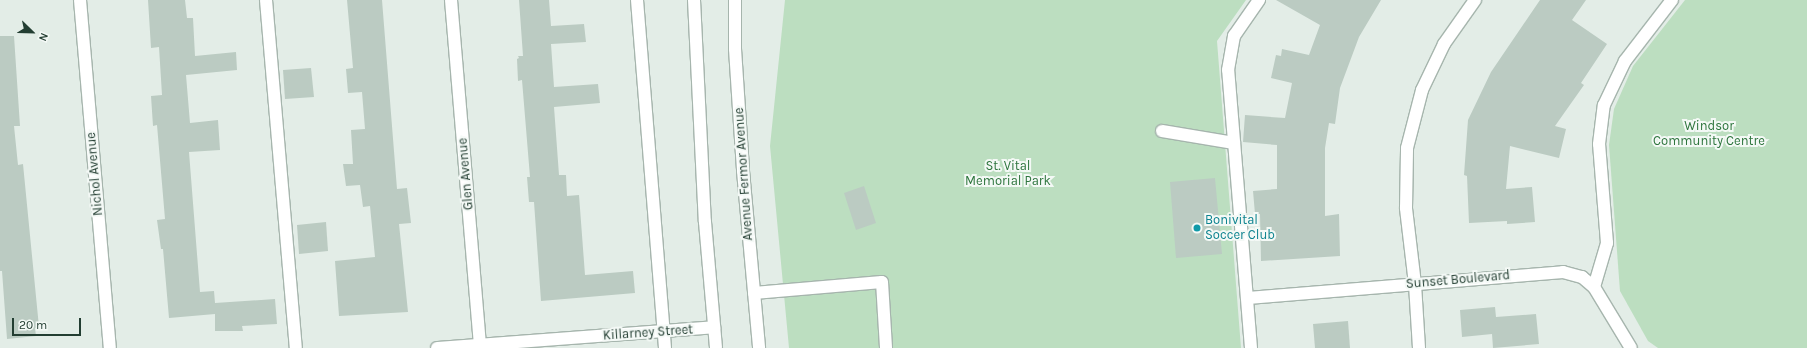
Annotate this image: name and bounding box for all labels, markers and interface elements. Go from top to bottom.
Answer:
north arrow [12,12,52,52]
text: N [36,31,51,43]
street label: Avenue Fermor Avenue [732,107,756,241]
park label: Windsor Community Centre [1653,119,1765,150]
street label: Nichol Avenue [84,132,106,216]
street label: Glen Avenue [455,137,477,211]
park label: St. Vital Memorial Park [965,159,1051,190]
place label: Bonivital Soccer Club [1205,213,1275,244]
marker: Bonivital Soccer Club [1192,223,1202,233]
street label: Sunset Boulevard [1405,268,1511,292]
scale bar [14,310,83,336]
text: 20 m [19,318,47,332]
street label: Killarney Street [602,322,694,344]

